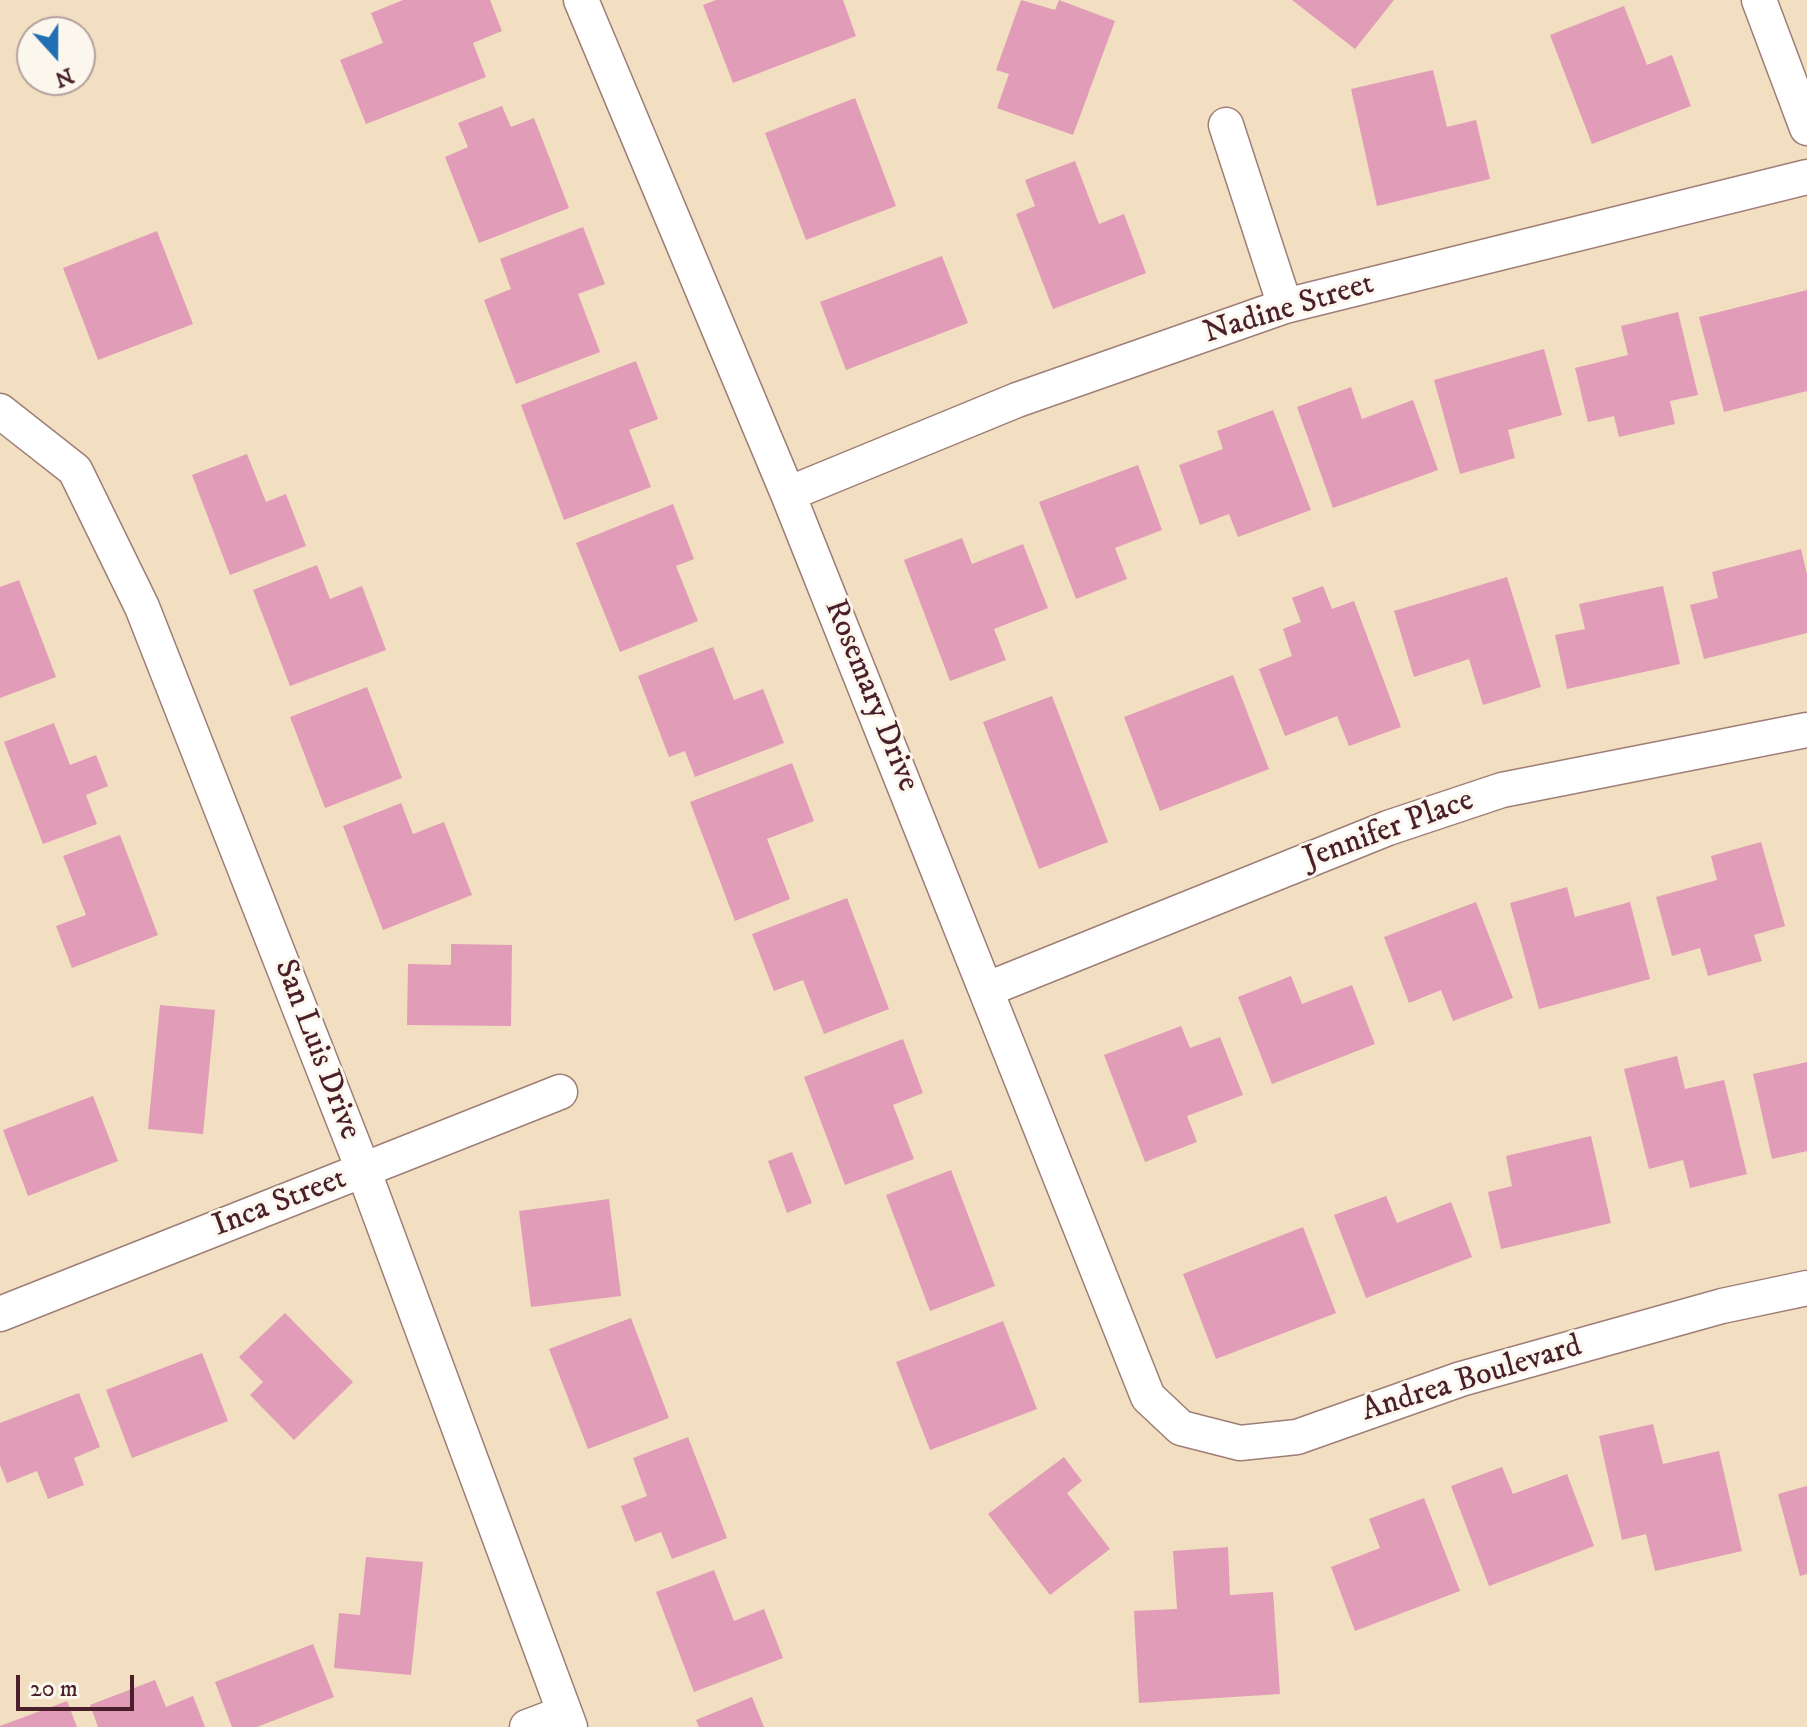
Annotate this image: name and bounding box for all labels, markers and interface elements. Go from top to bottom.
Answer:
north arrow [16,16,96,96]
text: N [51,61,77,93]
street label: Nadine Street [1199,266,1379,354]
street label: Rosemary Drive [814,594,926,798]
street label: Jennifer Place [1299,783,1479,879]
street label: San Luis Drive [264,955,368,1145]
street label: Inca Street [208,1161,352,1247]
street label: Andrea Boulevard [1357,1328,1587,1432]
scale bar [20,1659,138,1709]
text: 20 m [30,1674,78,1704]

